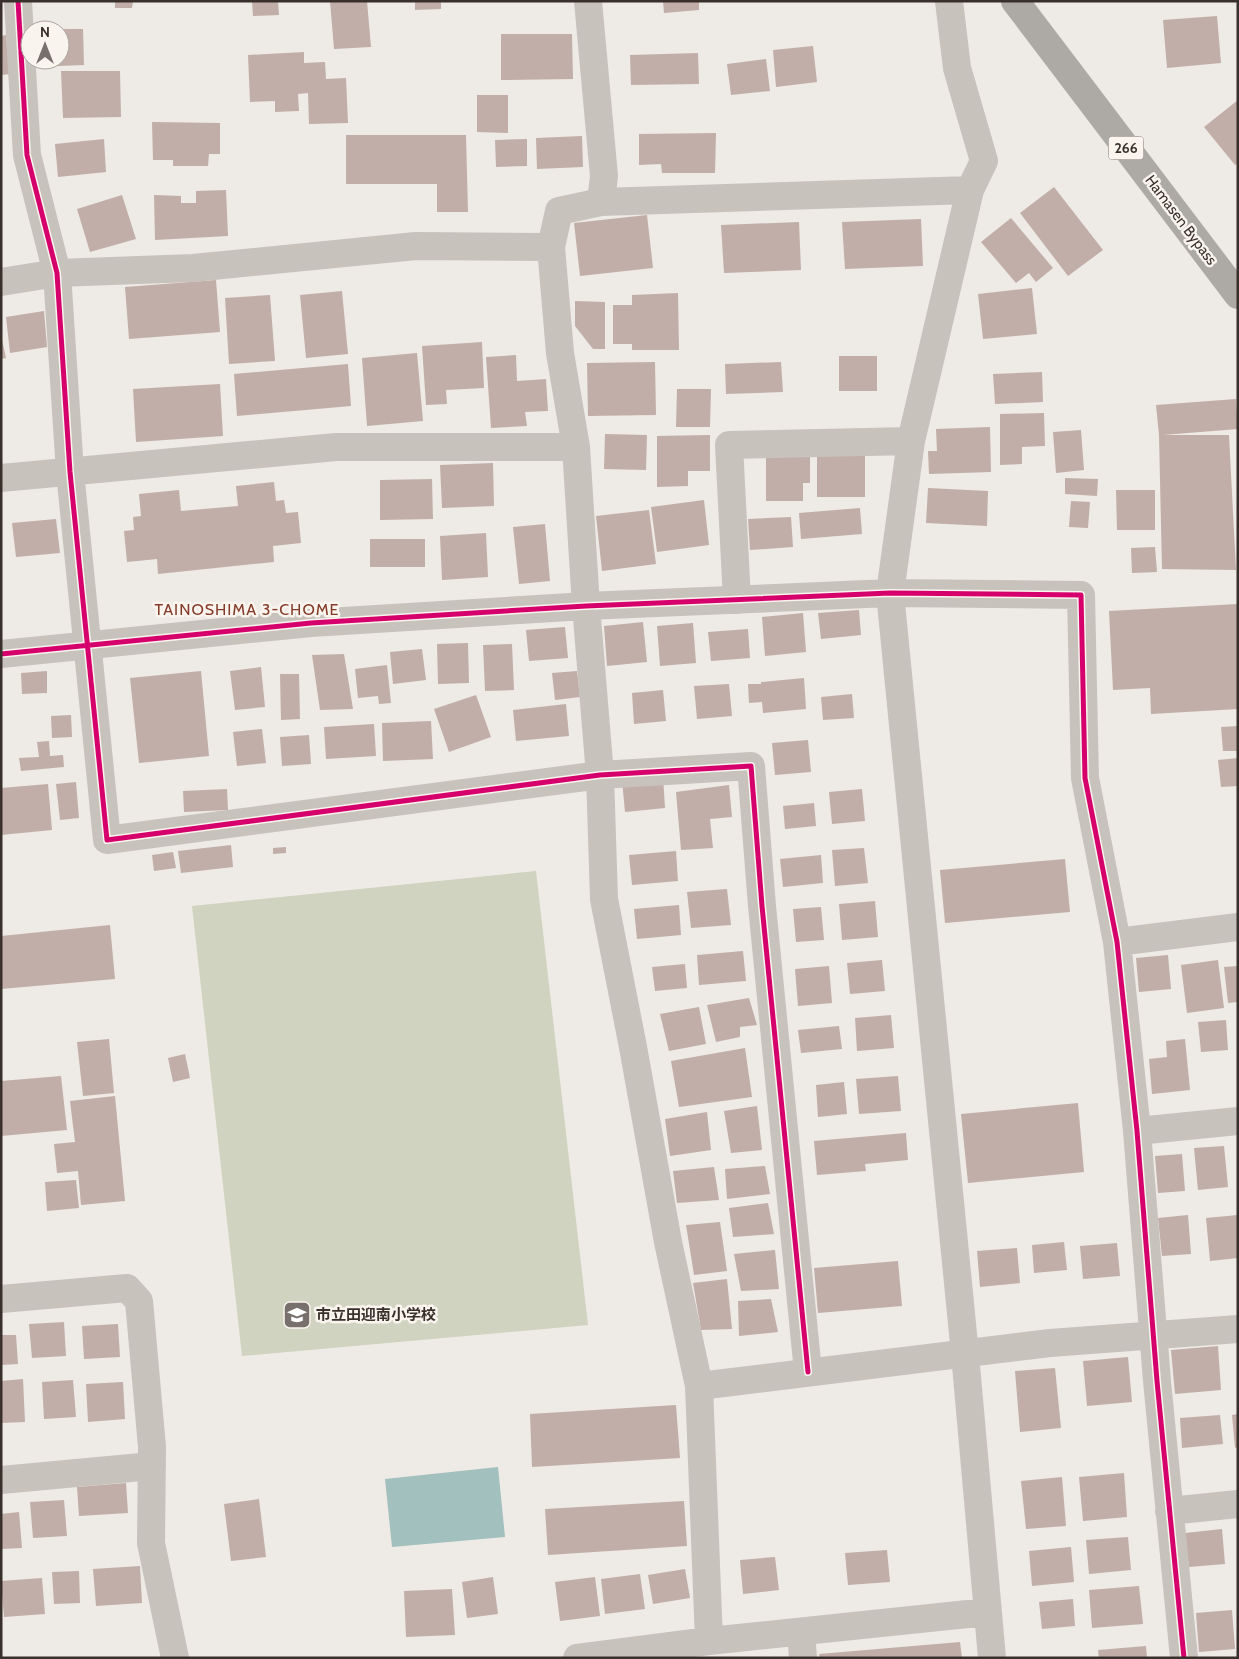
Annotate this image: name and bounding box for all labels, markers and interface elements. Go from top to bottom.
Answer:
north arrow [20,20,70,70]
text: N [40,23,50,41]
road number: 266 [1108,136,1144,160]
street label: Hamasen Bypass [1141,172,1221,268]
district label: TAINOSHIMA 3-CHOME [155,600,339,619]
school or university icon: 市立田迎南小学校 [282,1300,312,1330]
place label: 市立田迎南小学校 [316,1306,436,1324]

